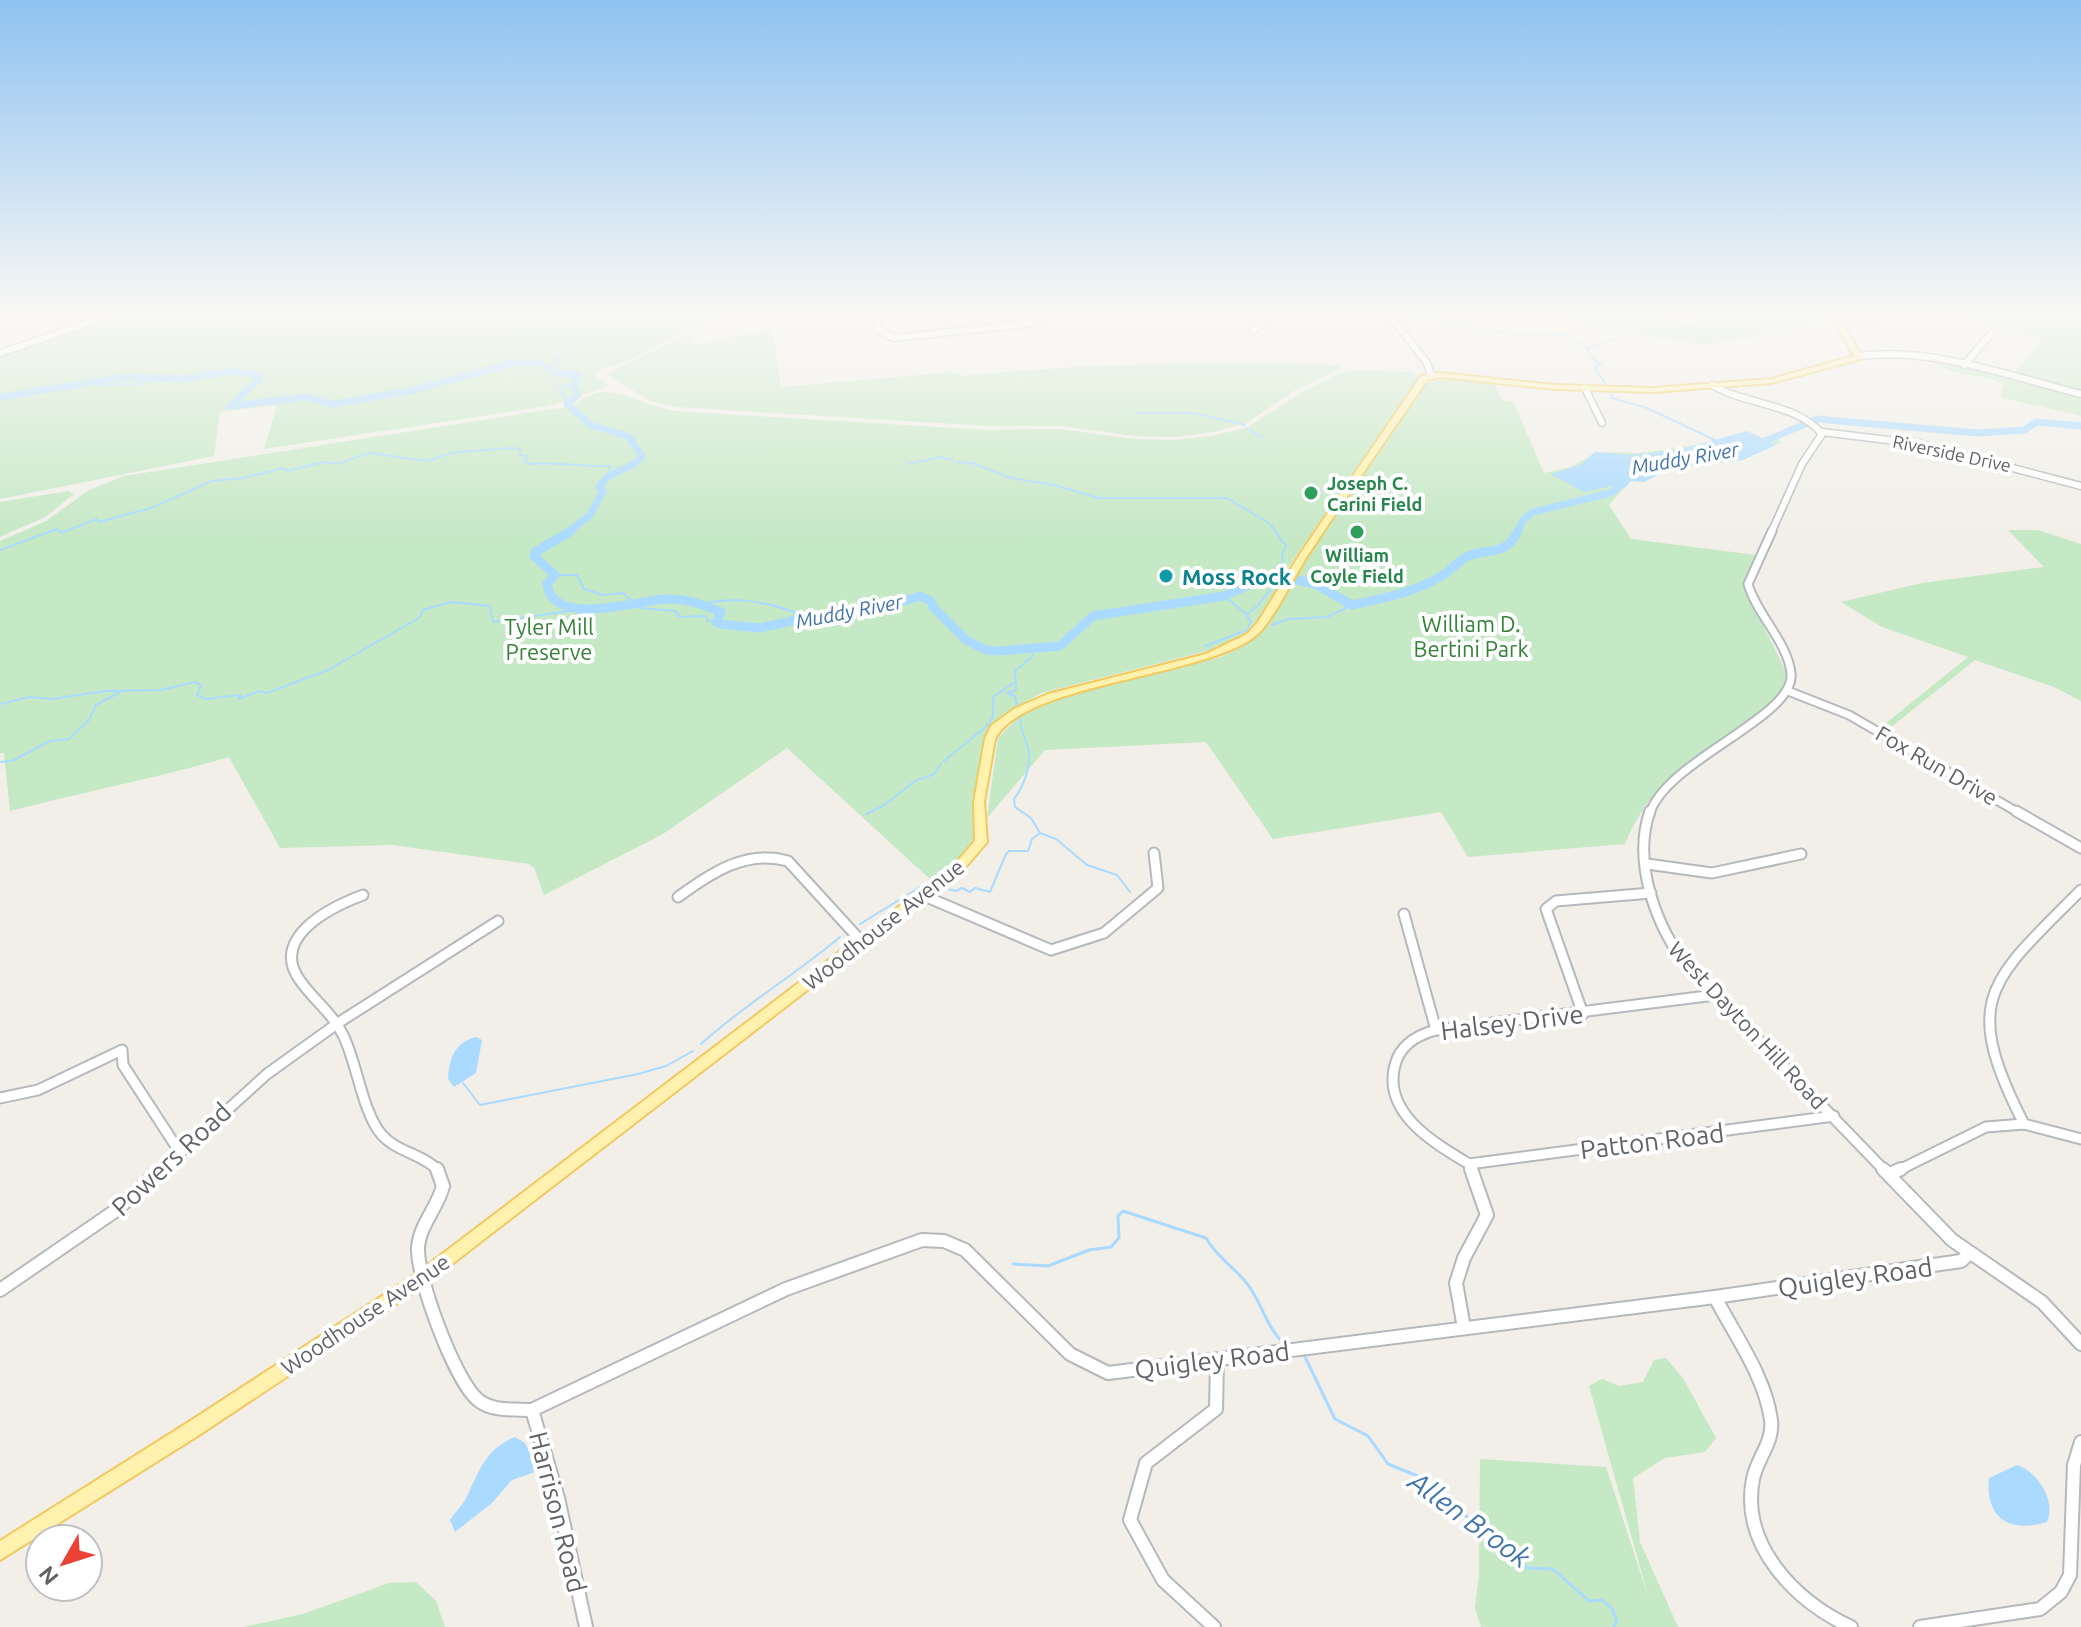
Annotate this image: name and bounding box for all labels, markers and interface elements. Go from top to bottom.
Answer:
street label: Riverside Drive [1891,431,2013,475]
water label: Muddy River [1630,437,1742,479]
place label: Joseph C. Carini Field [1327,473,1422,514]
marker: Joseph C. Carini Field [1302,484,1320,502]
marker: William Coyle Field [1348,523,1366,541]
place label: William Coyle Field [1310,545,1404,586]
place label: Moss Rock [1182,564,1292,589]
marker: Moss Rock [1157,567,1175,585]
water label: Muddy River [794,589,906,633]
park label: William D. Bertini Park [1413,611,1529,661]
park label: Tyler Mill Preserve [504,614,594,664]
street label: Fox Run Drive [1872,720,2002,810]
street label: Woodhouse Avenue [797,853,969,995]
street label: West Dayton Hill Road [1664,936,1832,1114]
street label: Halsey Drive [1439,999,1585,1045]
street label: Powers Road [106,1097,236,1221]
street label: Patton Road [1578,1118,1726,1164]
street label: Woodhouse Avenue [276,1248,454,1380]
street label: Quigley Road [1776,1252,1934,1302]
street label: Quigley Road [1133,1336,1291,1384]
street label: Harrison Road [524,1429,592,1595]
water label: Allen Brook [1402,1464,1537,1574]
north arrow [24,1523,104,1603]
text: N [33,1562,63,1590]

